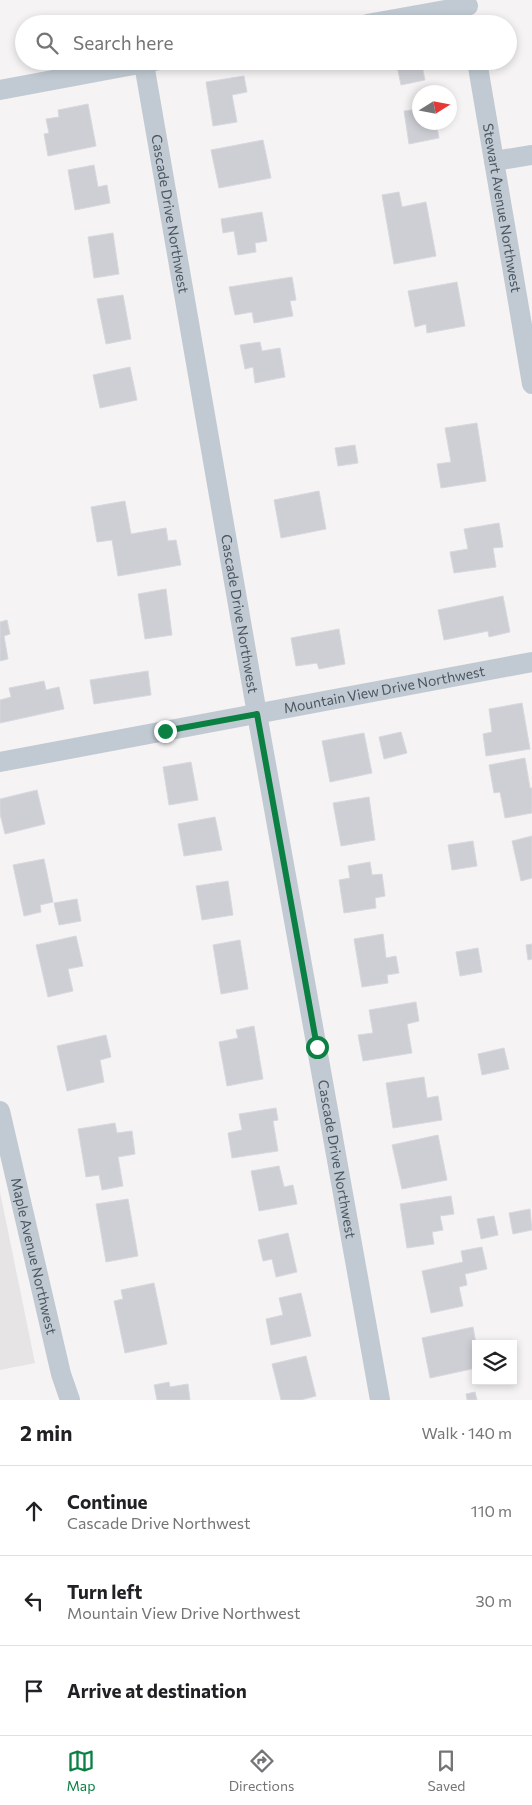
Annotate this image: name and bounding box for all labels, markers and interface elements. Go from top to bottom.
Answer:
search box [15,15,517,70]
icon: search [33,29,61,57]
text: Search here [73,31,173,54]
north arrow [412,85,457,130]
street label: Stewart Avenue Northwest [480,122,525,294]
street label: Cascade Drive Northwest [148,133,193,295]
street label: Cascade Drive Northwest [218,533,262,695]
street label: Mountain View Drive Northwest [282,662,486,717]
route end [154,720,177,743]
route start [306,1036,329,1059]
street label: Cascade Drive Northwest [315,1078,360,1240]
street label: Maple Avenue Northwest [8,1176,61,1336]
map controls [472,1340,517,1385]
button: layers [472,1340,517,1385]
text: 2 min [20,1420,72,1445]
text: Walk · 140 m [422,1423,512,1442]
text: Continue [67,1490,147,1513]
icon: ahead [20,1497,48,1525]
text: 110 m [471,1501,512,1520]
text: Cascade Drive Northwest [67,1513,251,1532]
text: Turn left [67,1580,142,1603]
icon: left [20,1587,48,1615]
text: 30 m [475,1591,512,1610]
text: Mountain View Drive Northwest [67,1603,300,1622]
icon: arrive [20,1677,48,1705]
text: Arrive at destination [67,1679,247,1702]
tab: Map [67,1747,95,1794]
tab: Directions [229,1747,294,1794]
tab: Saved [428,1747,465,1794]

